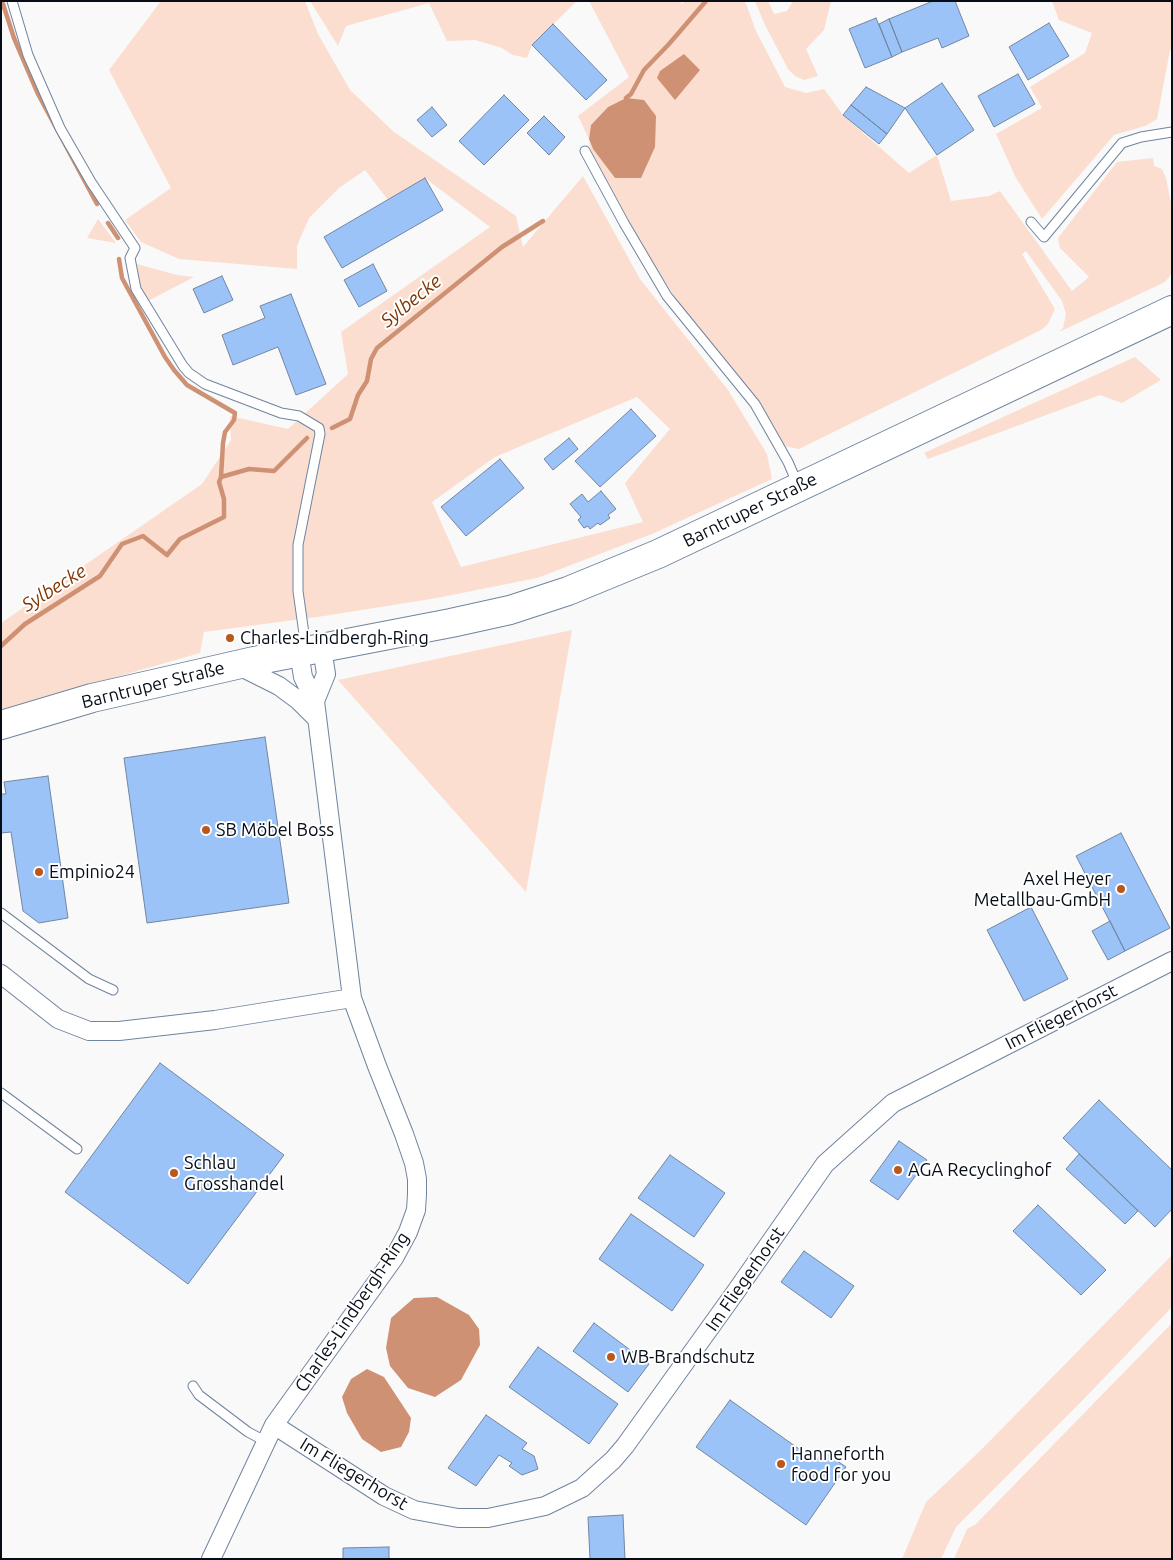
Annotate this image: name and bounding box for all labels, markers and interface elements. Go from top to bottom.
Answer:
water label: Sylbecke [376,270,446,332]
street label: Barntruper Straße [679,468,821,552]
water label: Sylbecke [18,559,90,617]
place label: Charles-Lindbergh-Ring [240,627,429,649]
marker: Charles-Lindbergh-Ring [224,632,236,644]
street label: Barntruper Straße [79,657,227,713]
place label: SB Möbel Boss [216,819,334,841]
marker: SB Möbel Boss [200,824,212,836]
place label: Empinio24 [49,861,135,883]
marker: Empinio24 [33,866,45,878]
place label: Axel Heyer Metallbau-GmbH [974,868,1111,911]
marker: Axel Heyer Metallbau-GmbH [1115,883,1127,895]
street label: Im Fliegerhorst [1002,980,1120,1054]
place label: Schlau Grosshandel [184,1152,284,1194]
place label: AGA Recyclinghof [908,1159,1051,1181]
marker: AGA Recyclinghof [892,1164,904,1176]
marker: Schlau Grosshandel [168,1167,180,1179]
street label: Im Fliegerhorst [701,1223,789,1335]
street label: Charles-Lindbergh-Ring [290,1228,414,1396]
place label: WB-Brandschutz [621,1346,755,1368]
marker: WB-Brandschutz [605,1351,617,1363]
street label: Im Fliegerhorst [296,1433,412,1515]
place label: Hanneforth food for you [791,1443,891,1486]
marker: Hanneforth food for you [775,1458,787,1470]

